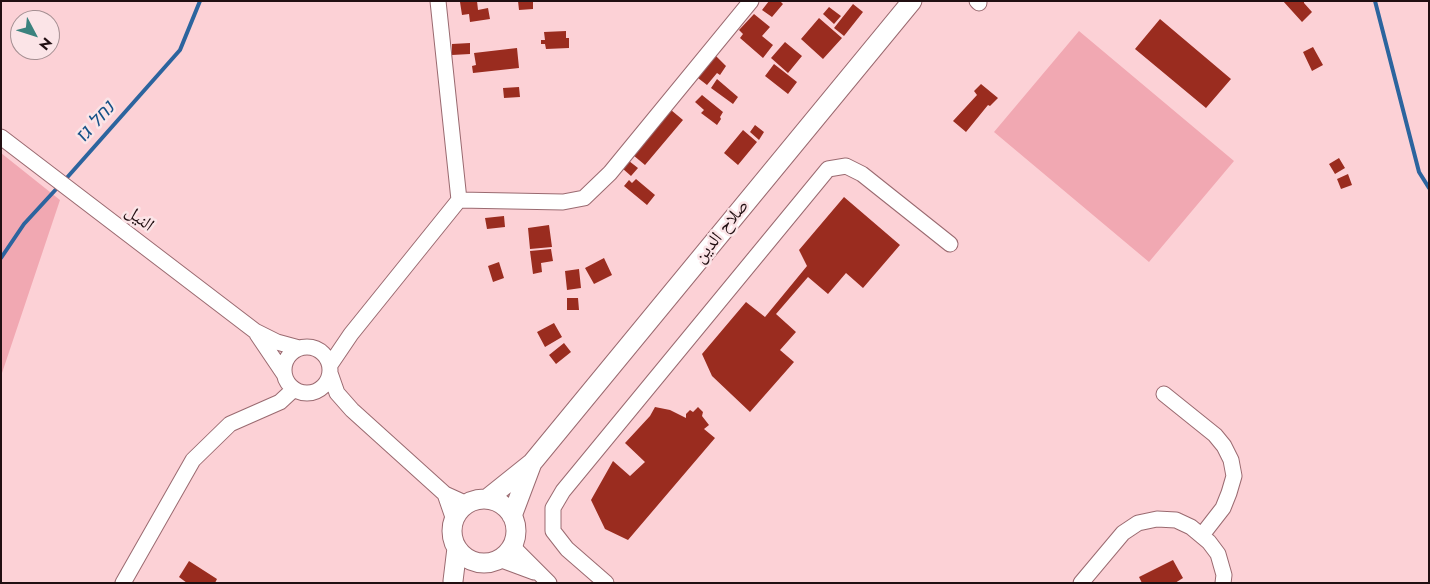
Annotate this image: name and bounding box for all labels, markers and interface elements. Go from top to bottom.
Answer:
north arrow [10,10,60,60]
text: N [34,33,57,55]
water label: נחל גז [71,98,121,148]
street label: صلاح الدين [690,196,754,268]
street label: النيل [120,201,158,237]

